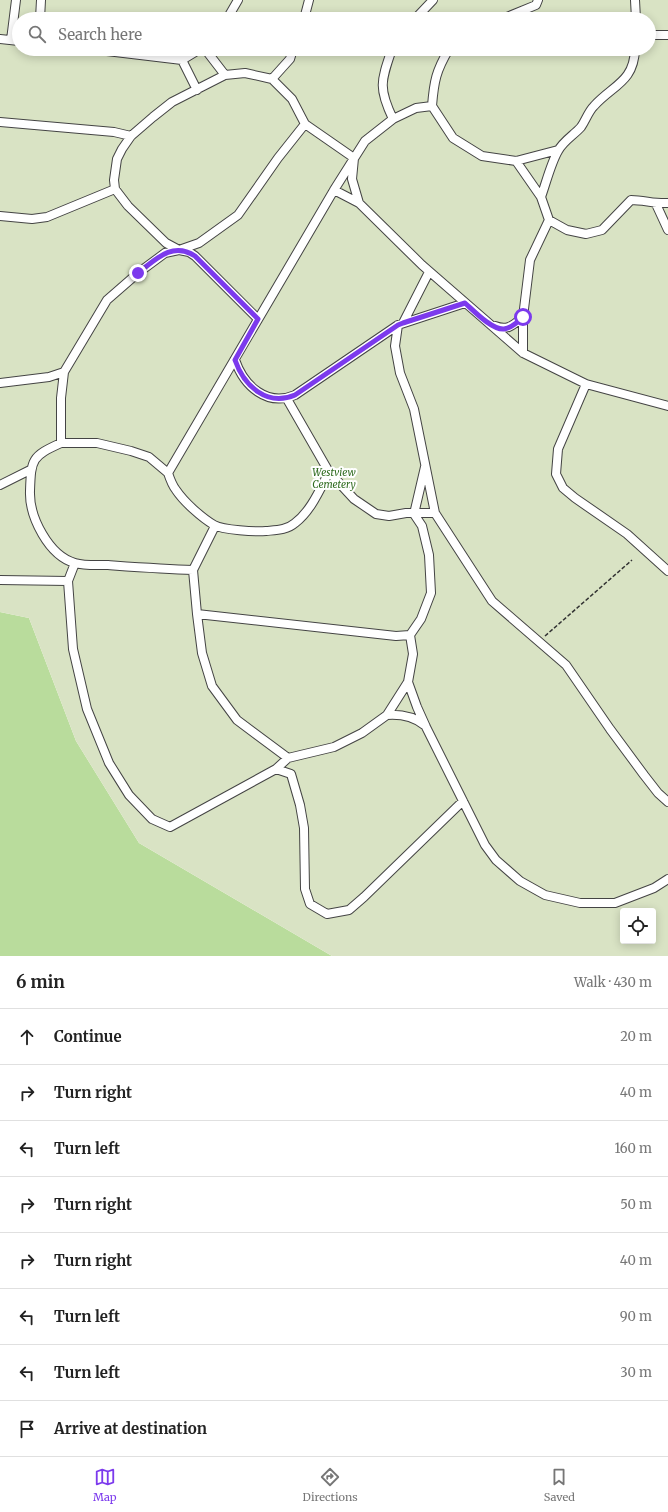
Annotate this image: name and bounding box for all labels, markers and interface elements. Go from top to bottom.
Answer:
search box [12,12,656,56]
icon: search [26,23,48,45]
text: Search here [58,25,142,44]
route end [129,264,147,282]
route start [514,308,532,326]
park label: Westview Cemetery [312,466,356,491]
map controls [620,908,656,944]
button: locate [620,908,656,944]
text: 6 min [16,971,65,993]
text: Walk · 430 m [574,974,652,991]
icon: ahead [16,1026,38,1048]
text: Continue [54,1027,122,1046]
text: 20 m [620,1028,652,1045]
icon: right [16,1082,38,1104]
text: Turn right [54,1083,132,1102]
text: 40 m [620,1084,652,1101]
icon: left [16,1138,38,1160]
text: Turn left [54,1139,120,1158]
text: 160 m [614,1140,652,1157]
icon: right [16,1194,38,1216]
text: Turn right [54,1195,132,1214]
text: 50 m [620,1196,652,1213]
icon: right [16,1250,38,1272]
text: Turn right [54,1251,132,1270]
text: 40 m [620,1252,652,1269]
icon: left [16,1306,38,1328]
text: Turn left [54,1307,120,1326]
text: 90 m [620,1308,652,1325]
icon: left [16,1362,38,1384]
text: Turn left [54,1363,120,1382]
text: 30 m [620,1364,652,1381]
icon: arrive [16,1418,38,1440]
text: Arrive at destination [54,1419,207,1438]
tab: Map [93,1466,117,1504]
tab: Directions [303,1466,358,1504]
tab: Saved [544,1466,575,1504]

